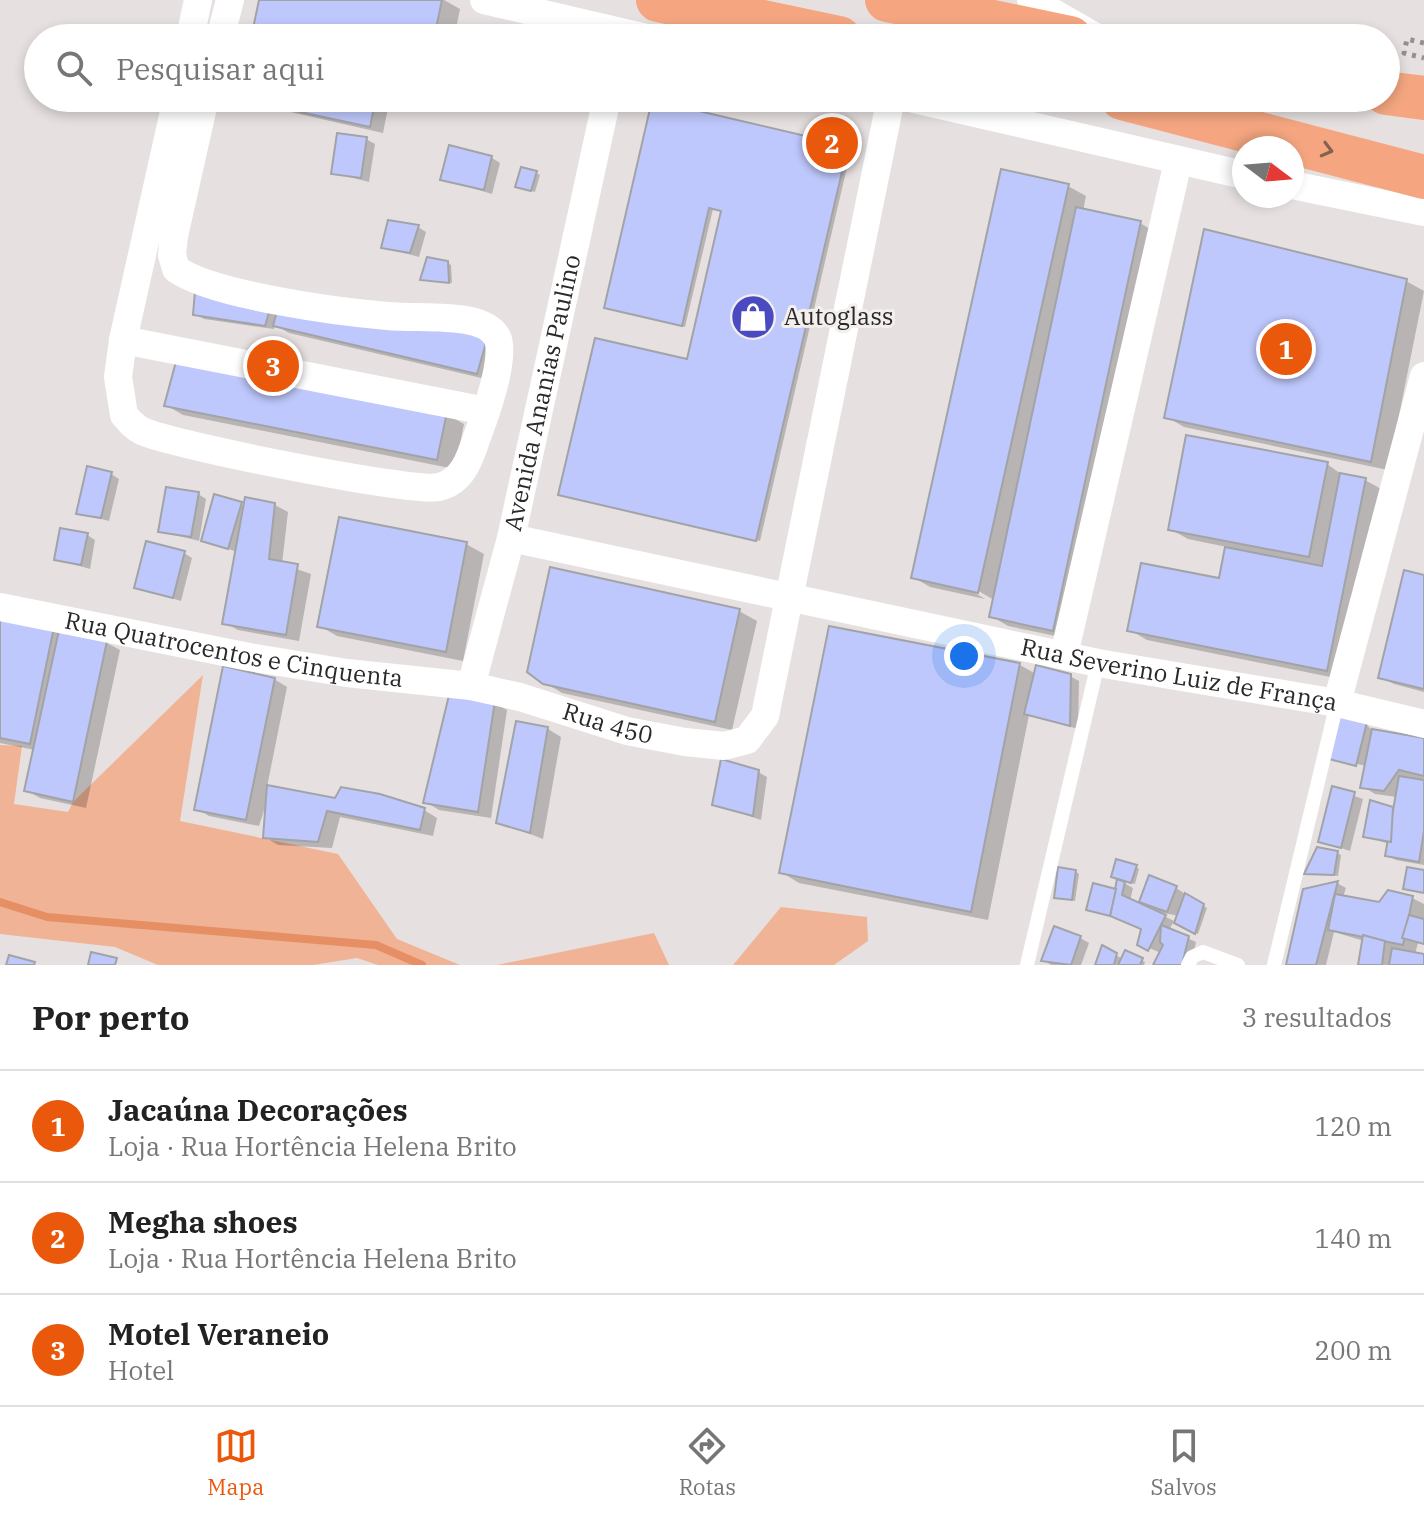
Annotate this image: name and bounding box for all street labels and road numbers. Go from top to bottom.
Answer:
street label: Avenida Ananias Paulino [496,251,587,534]
street label: Rua Quatrocentos e Cinquenta [62,603,405,694]
street label: Rua Severino Luiz de França [1018,630,1340,718]
street label: Rua 450 [559,695,656,751]

